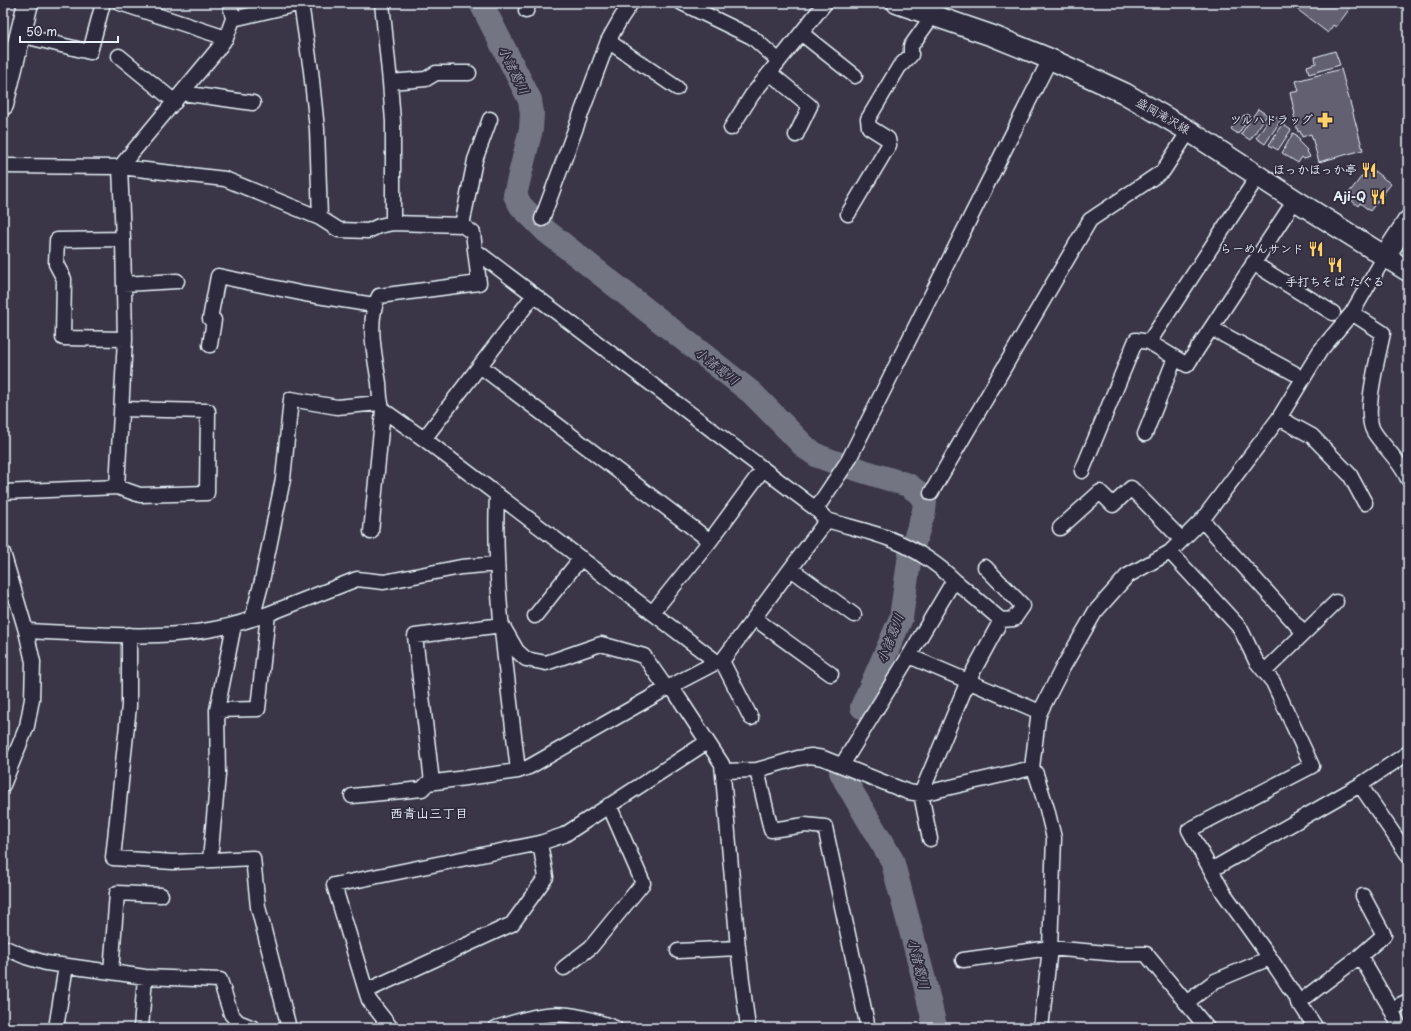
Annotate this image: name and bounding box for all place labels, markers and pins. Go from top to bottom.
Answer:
place label: ツルハドラッグ [1230,110,1313,128]
pharmacy icon: ツルハドラッグ [1316,111,1334,129]
place label: ほっかほっか亭 [1273,160,1357,178]
restaurant icon: ほっかほっか亭 [1360,161,1378,179]
place label: Aji-Q [1334,187,1366,205]
restaurant icon: Aji-Q [1369,188,1387,206]
place label: らーめんサンド [1220,239,1304,257]
restaurant icon: らーめんサンド [1307,240,1325,258]
restaurant icon: 手打ちそば たぐる [1326,256,1344,274]
place label: 手打ちそば たぐる [1285,272,1385,290]

